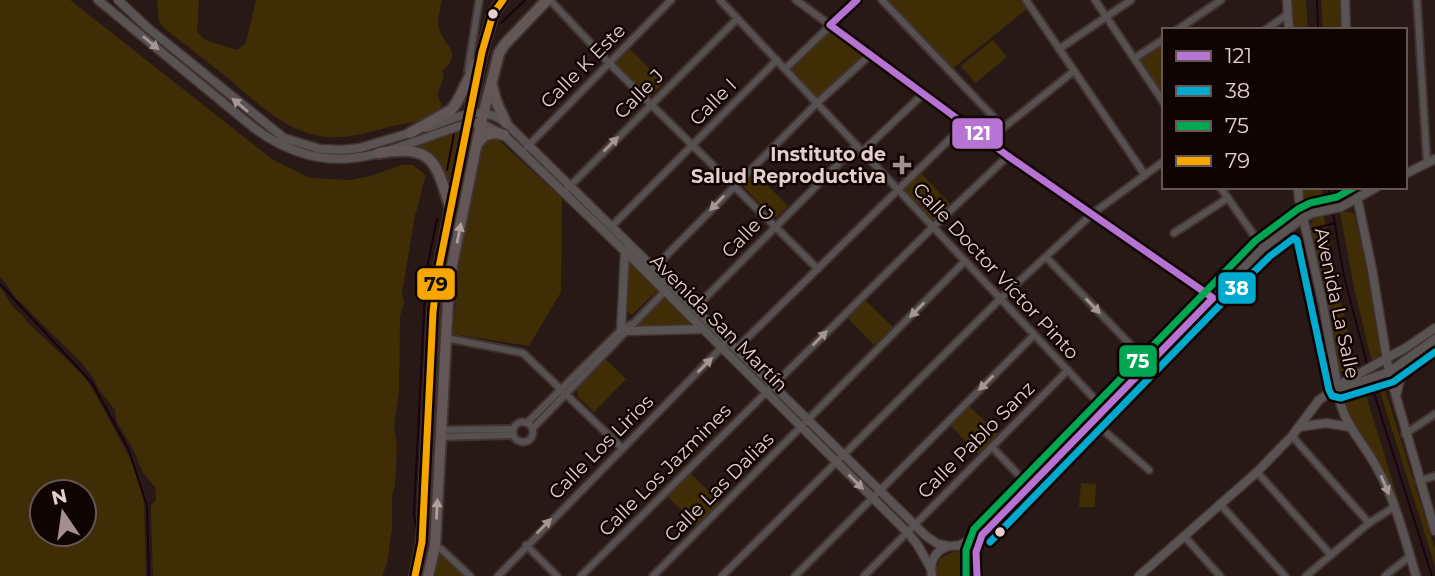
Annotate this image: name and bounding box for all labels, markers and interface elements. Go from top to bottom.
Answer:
unlabelled marker [486,7,500,21]
street label: Calle K Este [536,19,630,113]
legend [1162,28,1407,189]
one-way arrow [141,36,159,51]
text: 121 [1225,43,1252,68]
street label: Calle J [609,64,669,124]
street label: Calle I [685,74,741,130]
text: 38 [1225,78,1250,103]
one-way arrow [232,97,250,112]
text: 75 [1225,113,1249,138]
line badge: 121 [951,117,1004,150]
text: 121 [965,122,991,145]
one-way arrow [602,136,619,153]
place label: Instituto de Salud Reproductiva [691,143,886,188]
text: 79 [1225,148,1250,173]
marker: Instituto de Salud Reproductiva [892,155,912,175]
street label: Calle Doctor Víctor Pinto [908,178,1084,364]
one-way arrow [708,195,725,212]
street label: Calle G [717,199,779,263]
one-way arrow [453,222,464,244]
street label: Avenida La Salle [1310,225,1364,381]
street label: Avenida San Martín [645,249,793,397]
line badge: 79 [416,267,456,301]
line badge: 38 [1217,271,1257,305]
text: 79 [424,273,448,296]
text: 38 [1224,277,1249,300]
one-way arrow [1085,297,1101,314]
one-way arrow [909,301,926,317]
one-way arrow [812,330,829,347]
line badge: 75 [1118,344,1158,378]
text: 75 [1127,350,1149,373]
one-way arrow [696,358,713,374]
one-way arrow [978,374,995,390]
street label: Calle Pablo Sanz [913,377,1039,503]
street label: Calle Los Lirios [544,390,658,504]
street label: Calle Los Jazmines [594,399,736,541]
street label: Calle Las Dalias [659,427,779,547]
one-way arrow [848,473,865,490]
one-way arrow [1380,475,1391,496]
north arrow [28,478,98,548]
text: N [49,484,69,510]
one-way arrow [432,497,443,519]
one-way arrow [536,518,553,535]
unlabelled marker [993,525,1007,539]

